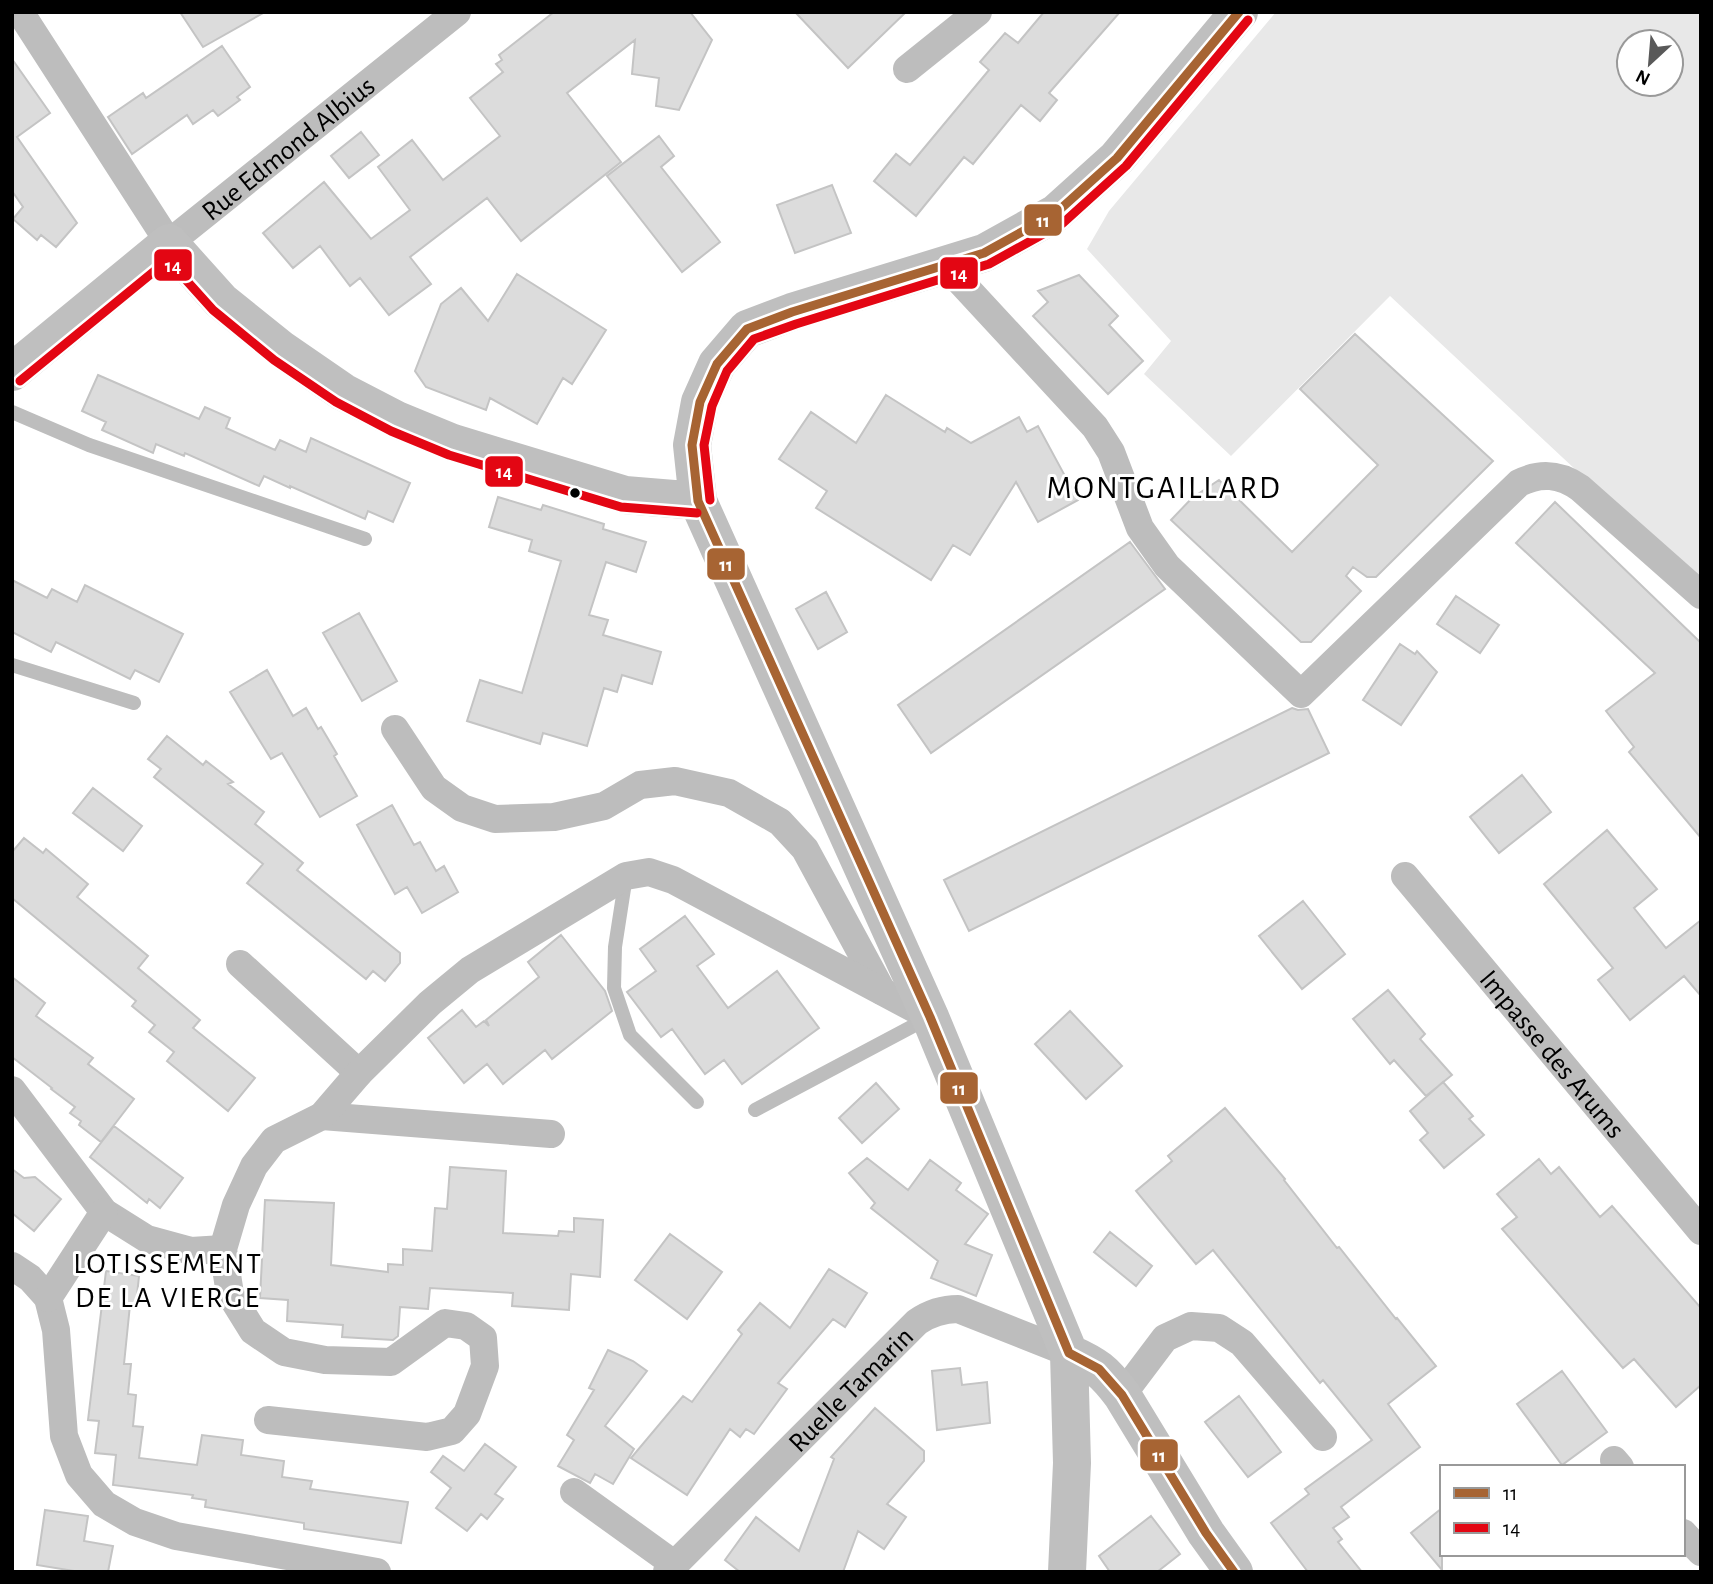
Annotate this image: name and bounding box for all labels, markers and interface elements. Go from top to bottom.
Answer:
north arrow [1615,28,1685,98]
text: N [1633,65,1653,88]
street label: Rue Edmond Albius [197,72,381,227]
line badge: 11 [1023,203,1063,237]
text: 11 [1036,212,1050,231]
line badge: 14 [153,248,193,282]
line badge: 14 [939,256,979,290]
text: 14 [165,257,182,276]
text: 14 [951,265,968,284]
line badge: 14 [484,455,524,488]
text: 14 [496,463,513,482]
district label: MONTGAILLARD [1046,472,1282,504]
unlabelled marker [568,486,582,500]
line badge: 11 [706,547,746,581]
text: 11 [719,556,733,575]
street label: Impasse des Arums [1474,965,1629,1144]
line badge: 11 [939,1071,979,1105]
text: 11 [952,1080,966,1099]
district label: LOTISSEMENT DE LA VIERGE [73,1249,263,1313]
street label: Ruelle Tamarin [784,1323,919,1458]
line badge: 11 [1139,1438,1179,1472]
text: 11 [1152,1447,1166,1466]
legend [1440,1465,1685,1556]
text: 11 [1503,1483,1517,1504]
text: 14 [1503,1518,1520,1539]

